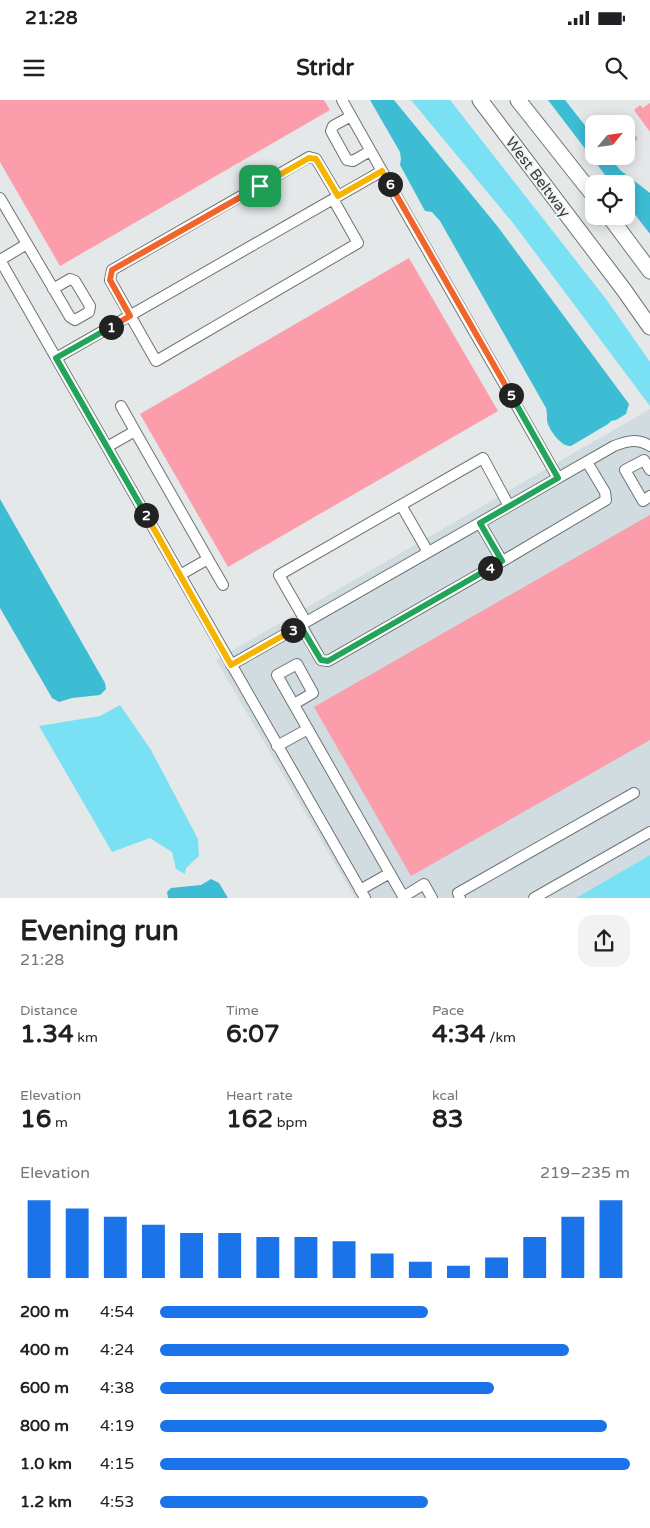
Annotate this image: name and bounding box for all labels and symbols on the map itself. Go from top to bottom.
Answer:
north arrow [585,115,635,165]
street label: West Beltway [502,133,574,221]
pin [239,165,281,207]
pin: 6 [378,172,402,196]
pin: 1 [98,314,124,340]
pin: 5 [498,382,524,408]
pin: 2 [134,502,158,528]
pin: 4 [478,556,502,580]
pin: 3 [280,618,306,642]

